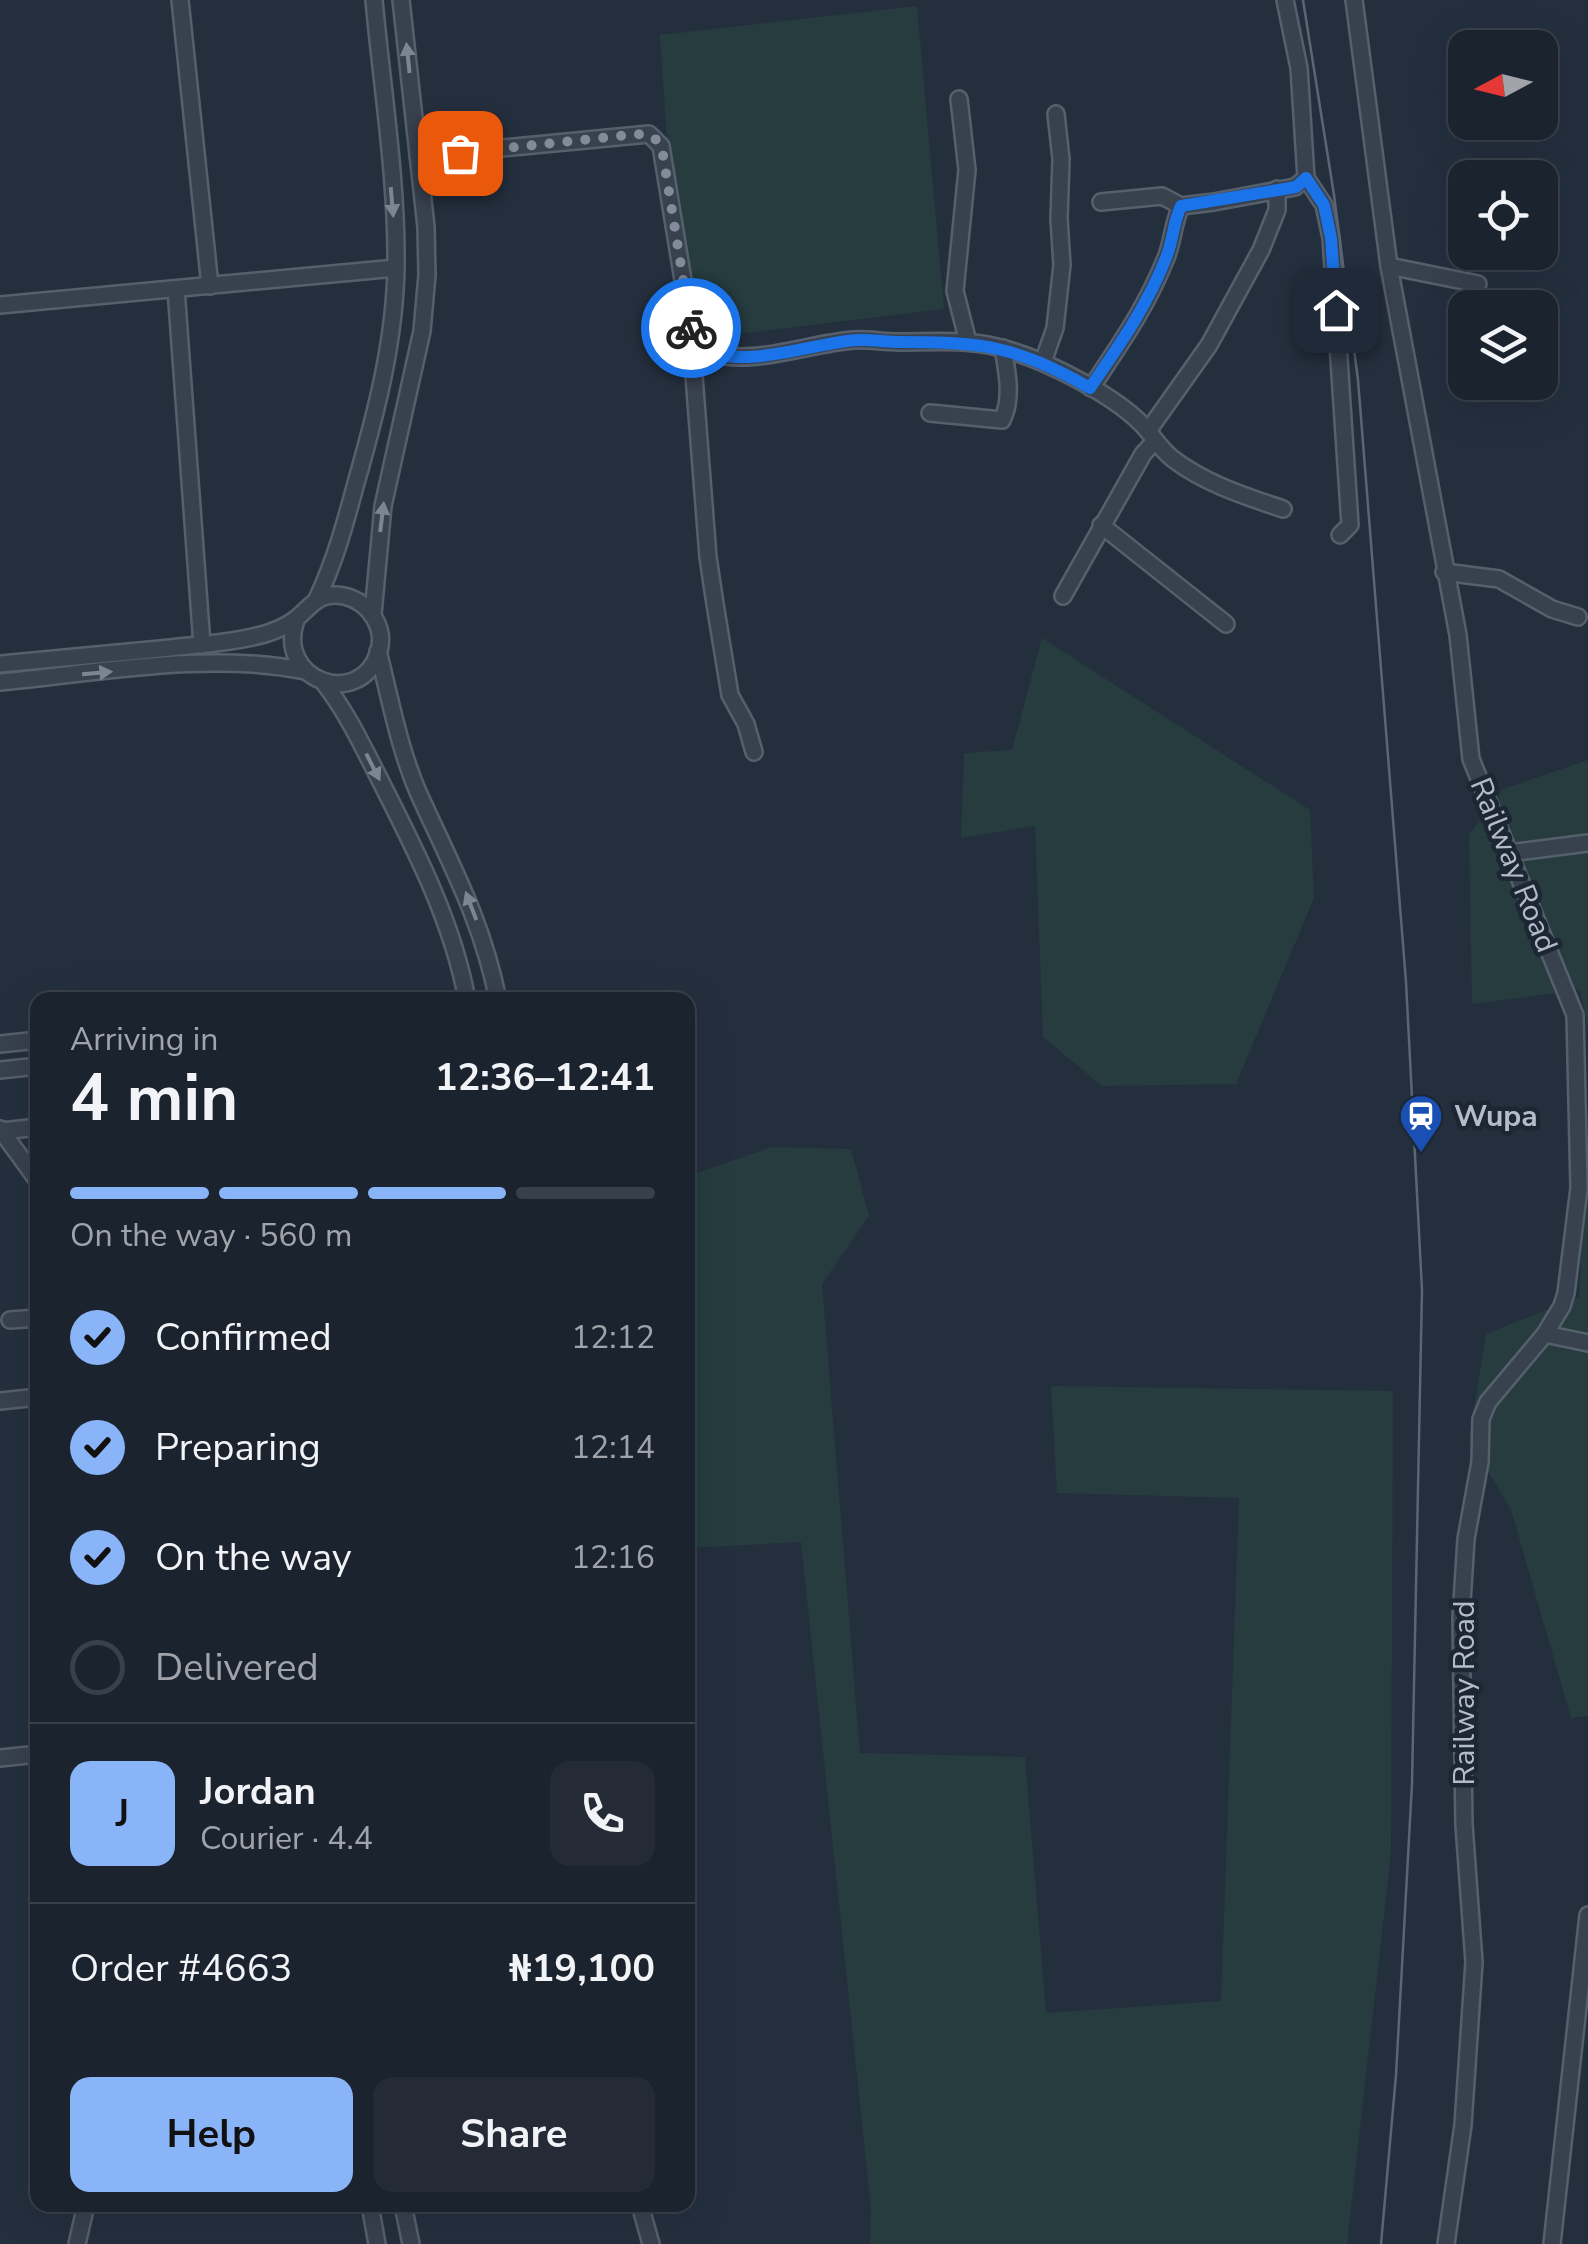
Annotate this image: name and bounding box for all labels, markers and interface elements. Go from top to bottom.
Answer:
north arrow [1448,30,1558,140]
map controls [1448,30,1558,400]
one-way arrow [399,42,415,73]
pin [418,111,503,196]
icon: bag [433,126,488,181]
button: locate [1448,160,1558,270]
one-way arrow [385,186,401,218]
pin [1294,268,1379,353]
courier [641,278,741,378]
icon: home [1309,283,1364,338]
button: layers [1448,290,1558,400]
icon: bike [664,301,719,356]
one-way arrow [374,501,390,533]
one-way arrow [82,665,114,681]
one-way arrow [364,752,381,781]
street label: Railway Road [1460,772,1567,959]
one-way arrow [463,891,479,921]
text: Arriving in [70,1018,218,1061]
text: 12:36–12:41 [435,1052,655,1103]
text: 4 min [70,1054,238,1143]
station icon: Wupa [1398,1093,1444,1154]
place label: Wupa [1454,1096,1538,1137]
text: On the way · 560 m [70,1214,352,1257]
icon: check [70,1310,125,1365]
text: Confirmed [155,1312,332,1363]
text: 12:12 [571,1316,655,1359]
icon: check [70,1420,125,1475]
text: Preparing [155,1422,321,1473]
text: 12:14 [571,1426,655,1469]
icon: check [70,1530,125,1585]
text: On the way [155,1532,351,1583]
text: 12:16 [571,1536,655,1579]
street label: Railway Road [1444,1600,1485,1786]
text: Delivered [155,1642,319,1693]
button: phone [550,1761,655,1866]
text: Jordan [200,1766,316,1817]
text: J [116,1788,129,1839]
text: Courier · 4.4 [200,1817,373,1860]
text: Order #4663 [70,1943,292,1994]
text: ₦19,100 [509,1943,655,1994]
button: Help [70,2077,353,2192]
button: Share [373,2077,655,2192]

